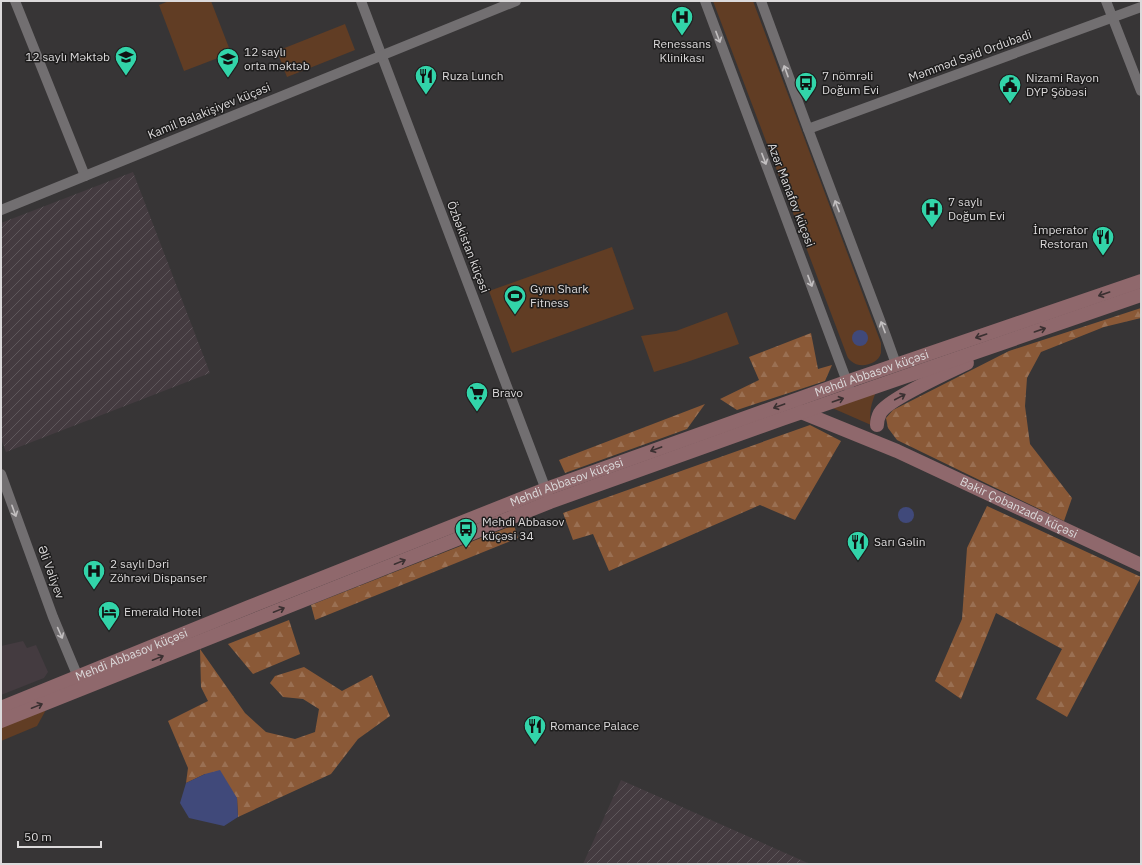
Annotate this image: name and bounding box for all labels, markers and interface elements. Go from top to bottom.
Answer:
hospital icon: Renessans Klinikası [669,4,695,37]
street label: Məmməd Səid Ordubadi [906,26,1033,85]
one-way arrow [715,31,723,43]
place label: Renessans Klinikası [653,36,711,65]
school or university icon: 12 saylı Məktəb [113,44,139,77]
place label: 12 saylı orta məktəb [244,44,310,73]
school or university icon: 12 saylı orta məktəb [215,46,241,79]
place label: 12 saylı Məktəb [25,49,110,64]
restaurant icon: Ruza Lunch [413,63,439,96]
one-way arrow [782,65,789,78]
place label: Ruza Lunch [442,68,504,83]
place label: 7 nömrəli Doğum Evi [822,68,879,97]
bus stop icon: 7 nömrəli Doğum Evi [793,70,819,103]
place label: Nizami Rayon DYP Şöbəsi [1026,70,1099,99]
public building icon: Nizami Rayon DYP Şöbəsi [997,72,1023,105]
street label: Kamil Balakişiyev küçəsi [145,79,272,142]
street label: Azər Manafov küçəsi [765,141,818,249]
one-way arrow [761,153,769,165]
place label: 7 saylı Doğum Evi [948,194,1005,223]
hospital icon: 7 saylı Doğum Evi [919,196,945,229]
street label: Özbəkistan küçəsi [444,199,493,295]
one-way arrow [832,200,840,212]
place label: İmperator Restoran [1033,222,1089,251]
restaurant icon: İmperator Restoran [1090,224,1116,257]
one-way arrow [806,274,814,286]
place label: Gym Shark Fitness [530,281,589,310]
sports icon: Gym Shark Fitness [502,283,528,316]
one-way arrow [1098,291,1111,298]
one-way arrow [879,322,887,334]
one-way arrow [1034,326,1047,333]
one-way arrow [975,332,987,340]
street label: Mehdi Abbasov küçəsi [812,346,931,400]
supermarket icon: Bravo [464,380,490,413]
place label: Bravo [492,385,523,400]
one-way arrow [894,393,906,400]
one-way arrow [832,396,845,403]
one-way arrow [773,402,785,410]
one-way arrow [651,446,663,454]
street label: Mehdi Abbasov küçəsi [507,454,625,510]
street label: Bəkir Çobanzadə küçəsi [958,473,1080,541]
one-way arrow [11,504,19,516]
place label: Mehdi Abbasov küçəsi 34 [482,514,564,543]
bus stop icon: Mehdi Abbasov küçəsi 34 [453,516,479,549]
restaurant icon: Sarı Gəlin [845,529,871,562]
place label: Sarı Gəlin [874,534,926,549]
street label: Əli Vəliyev [35,543,68,601]
place label: 2 saylı Dəri Zöhrəvi Dispanser [110,556,208,585]
hospital icon: 2 saylı Dəri Zöhrəvi Dispanser [81,558,107,591]
one-way arrow [393,558,405,566]
hotel icon: Emerald Hotel [96,599,122,632]
place label: Emerald Hotel [124,604,201,619]
one-way arrow [272,606,284,614]
street label: Mehdi Abbasov küçəsi [73,625,190,684]
one-way arrow [57,626,64,638]
one-way arrow [152,654,164,662]
one-way arrow [31,702,43,710]
restaurant icon: Romance Palace [522,713,548,746]
place label: Romance Palace [550,718,640,733]
scale bar [18,823,101,849]
text: 50 m [24,829,52,844]

